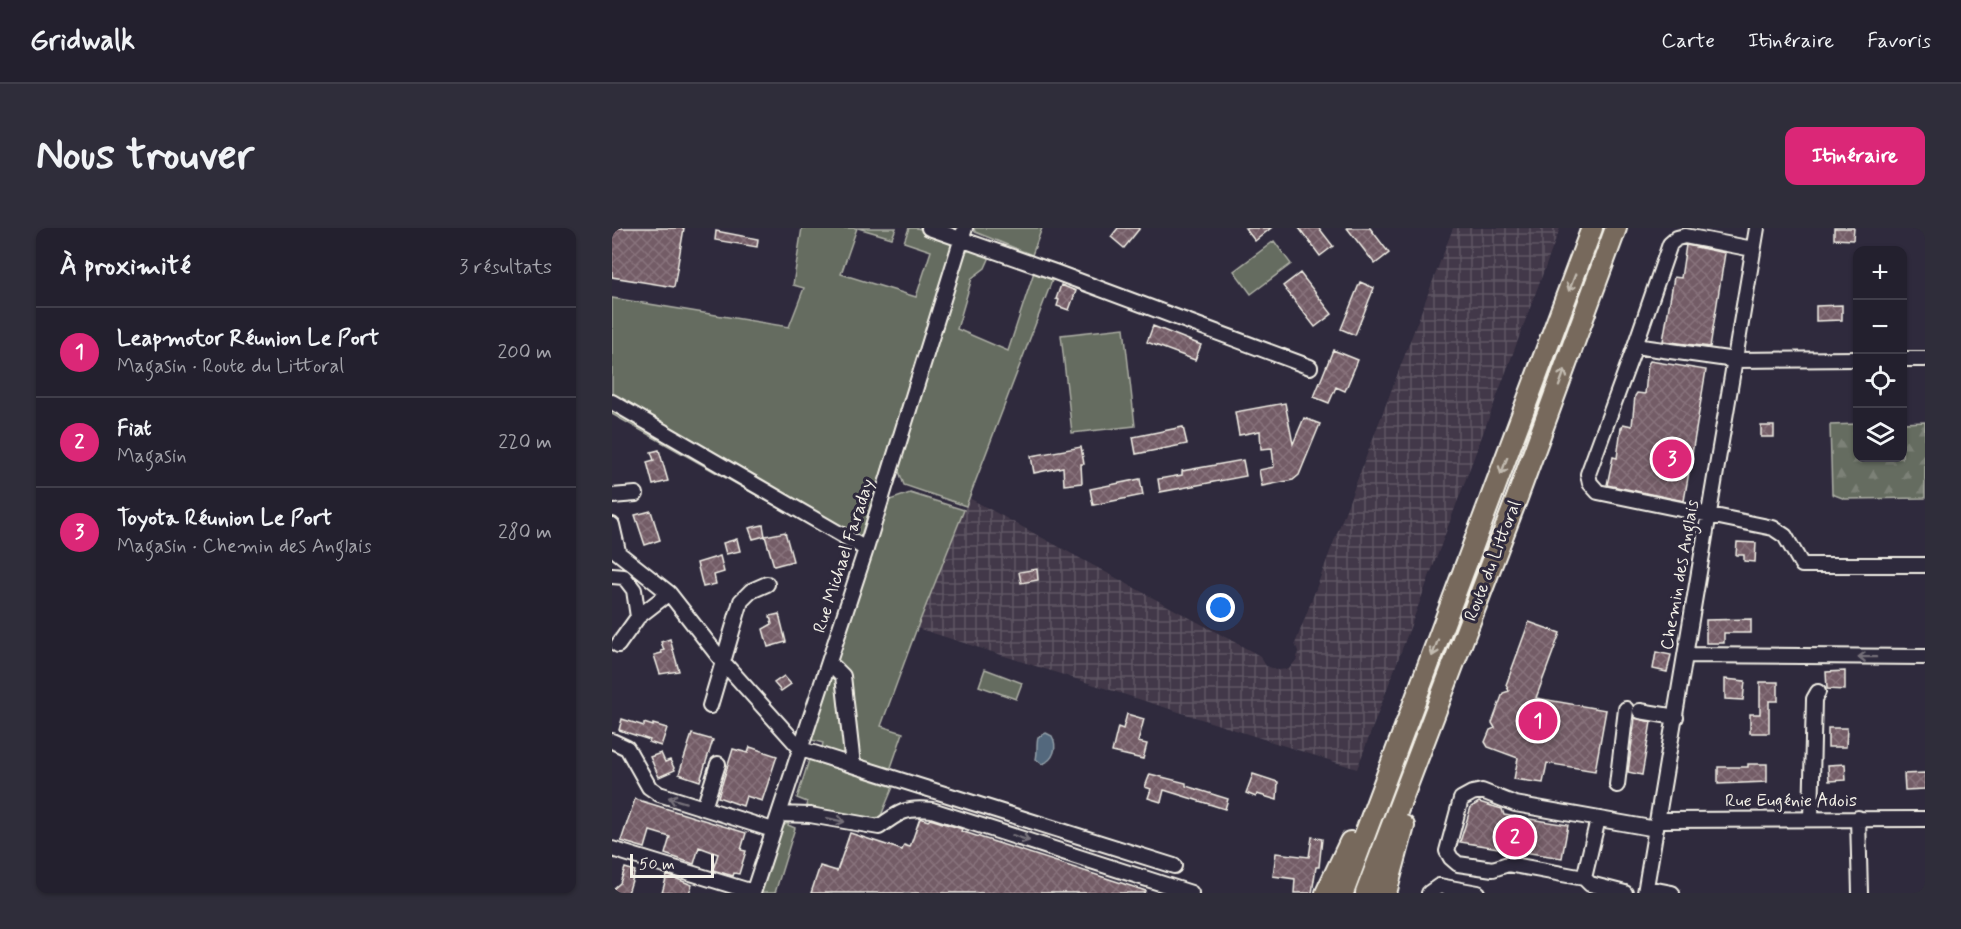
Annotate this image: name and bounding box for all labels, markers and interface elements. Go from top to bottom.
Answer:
text: Gridwalk [30,23,135,60]
text: Carte [1661,27,1715,55]
text: Itinéraire [1748,27,1834,55]
text: Favoris [1867,27,1931,55]
button: Itinéraire [1785,127,1925,185]
text: Nous trouver [36,129,254,184]
map controls [1853,246,1907,462]
button: + [1853,246,1907,300]
text: À proximité [60,250,191,284]
text: 3 résultats [459,254,552,281]
one-way arrow [1566,273,1577,292]
button: − [1853,300,1907,354]
text: Leapmotor Réunion Le Port [117,325,379,353]
text: 1 [75,339,84,366]
text: 200 m [497,339,552,366]
text: Magasin · Route du Littoral [117,353,344,380]
button: locate [1853,354,1907,408]
one-way arrow [1557,370,1568,388]
button: layers [1853,408,1907,462]
text: Fiat [117,415,152,443]
text: 2 [75,429,84,456]
text: 220 m [498,429,552,456]
pin: 3 [1652,436,1692,482]
text: Magasin [117,443,187,470]
one-way arrow [1498,456,1509,475]
street label: Rue Michael Faraday [808,476,880,636]
street label: Route du Littoral [1459,497,1527,625]
street label: Chemin des Anglais [1655,498,1707,652]
text: Toyota Réunion Le Port [117,505,332,533]
text: 3 [75,519,84,546]
text: 280 m [498,519,552,546]
text: Magasin · Chemin des Anglais [117,533,371,560]
your location [1206,593,1235,622]
one-way arrow [1429,638,1440,657]
one-way arrow [1857,651,1877,663]
pin: 1 [1518,698,1558,744]
street label: Rue Eugénie Adois [1725,789,1857,813]
one-way arrow [668,794,687,805]
pin: 2 [1496,814,1534,860]
one-way arrow [827,815,846,827]
one-way arrow [1011,834,1030,845]
scale bar [630,851,714,878]
text: 50 m [639,854,675,875]

